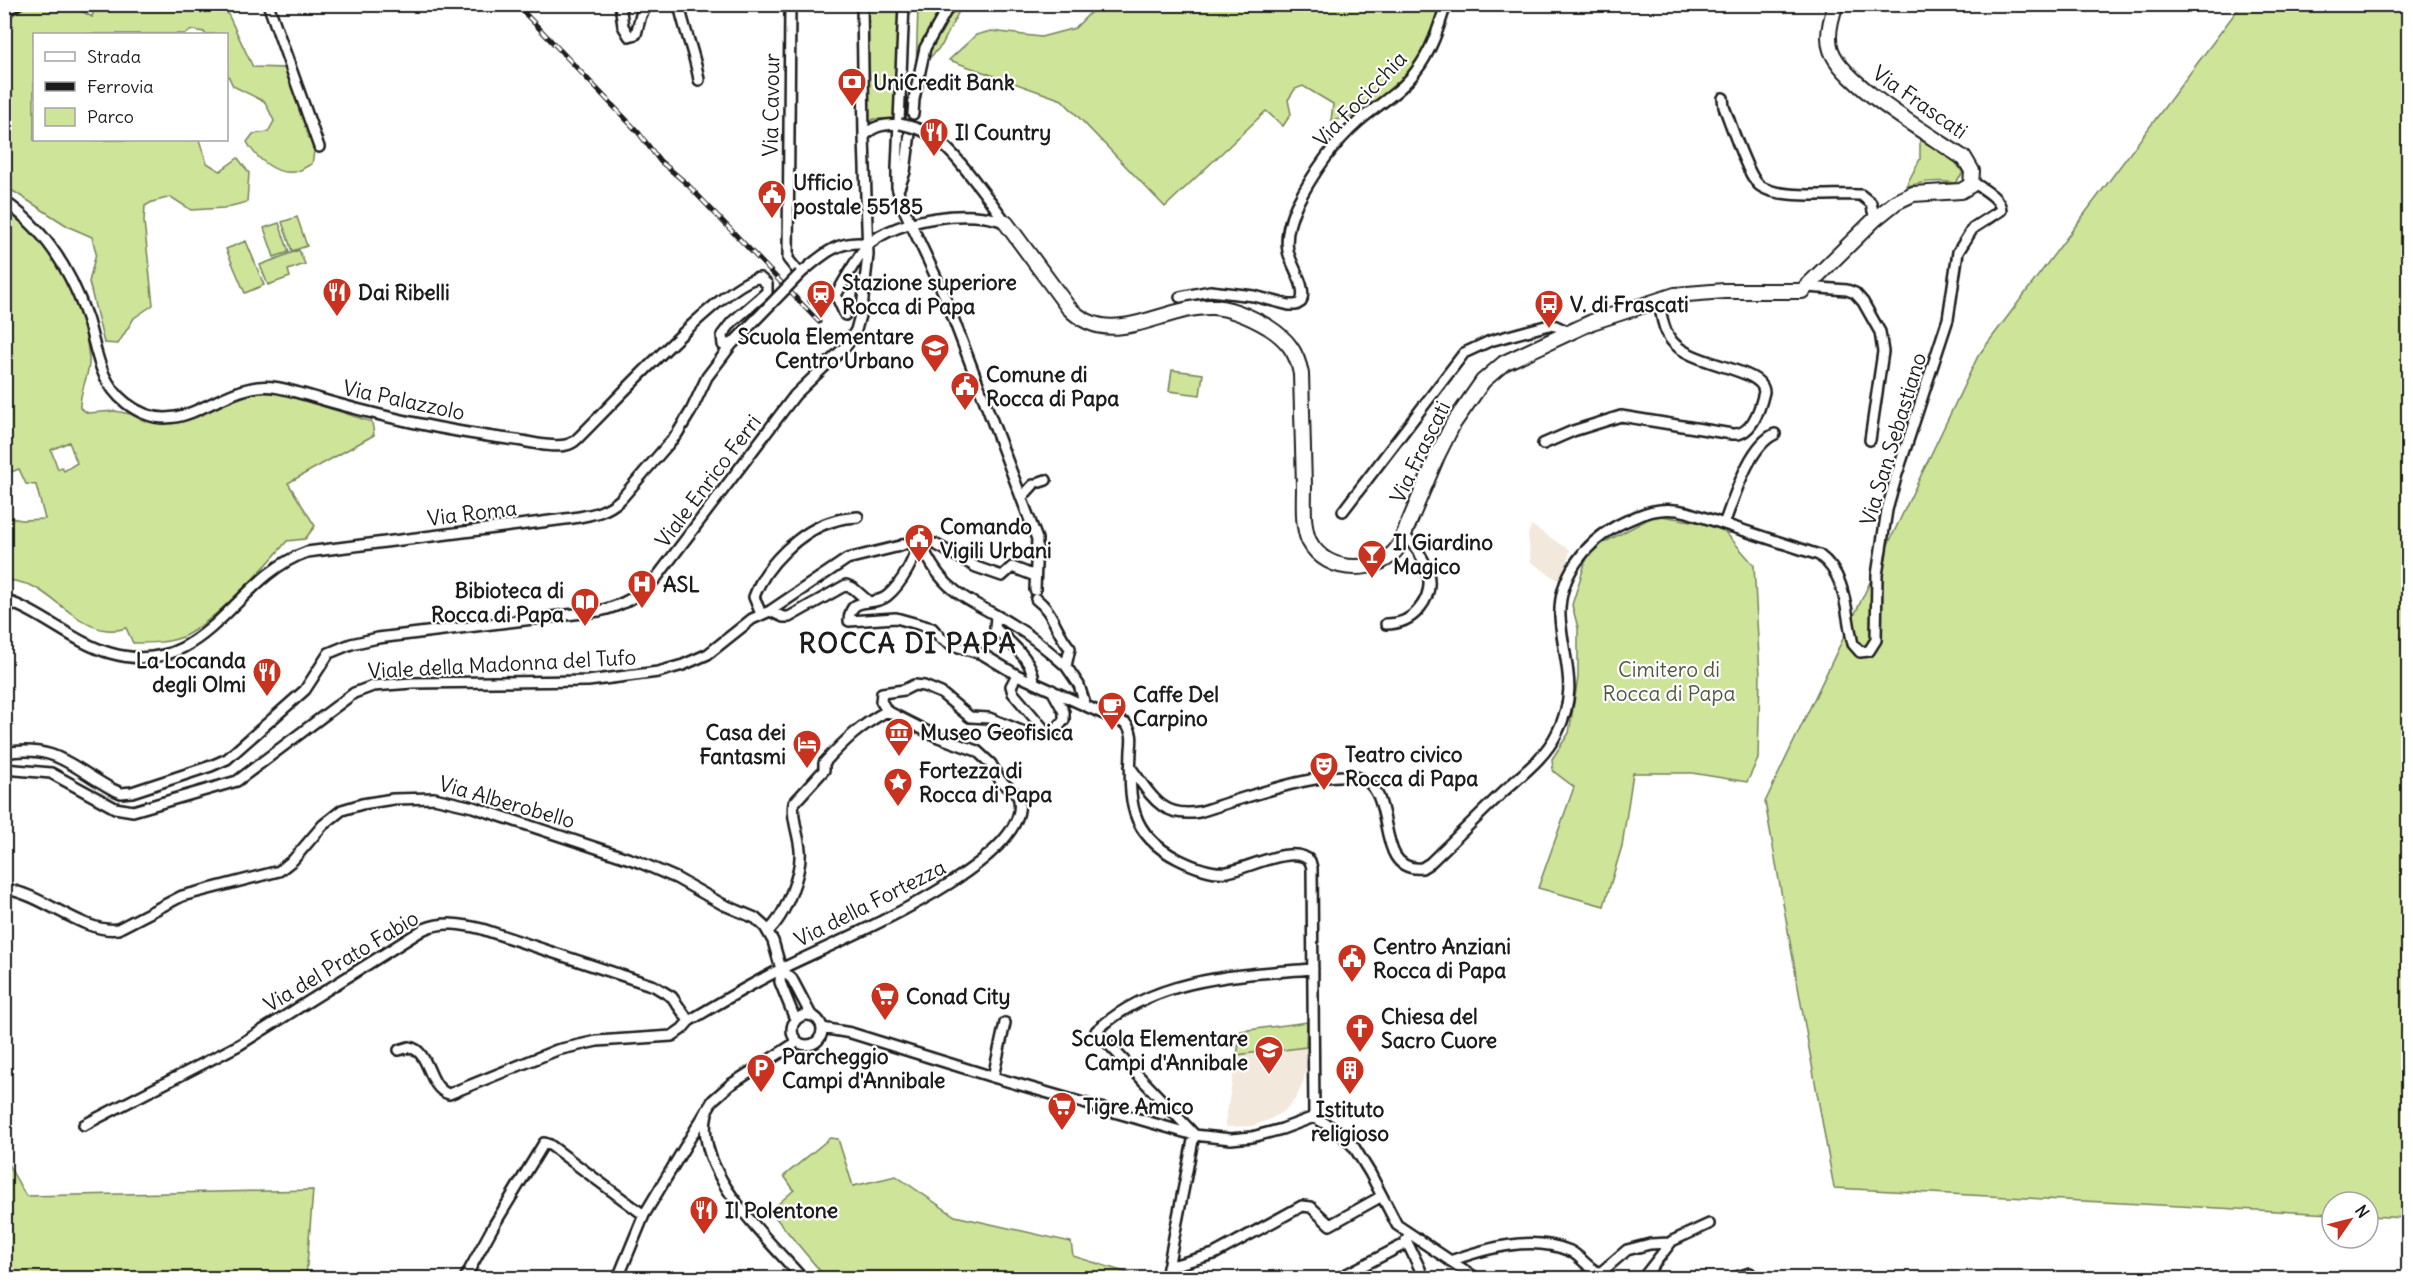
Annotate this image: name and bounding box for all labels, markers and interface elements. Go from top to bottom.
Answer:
legend [33,33,228,141]
text: Strada [87,45,141,68]
street label: Via Focicchia [1308,45,1412,153]
street label: Via Cavour [757,53,785,157]
street label: Via Frascati [1867,59,1973,145]
bank icon: UniCredit Bank [836,66,868,108]
place label: UniCredit Bank [873,69,1015,96]
text: Ferrovia [87,75,154,98]
text: Parco [87,105,134,128]
restaurant icon: Il Country [918,116,950,158]
place label: Il Country [955,119,1051,146]
place label: Ufficio postale 55185 [793,169,923,220]
public building icon: Ufficio postale 55185 [756,178,788,220]
place label: Stazione superiore Rocca di Papa [842,269,1017,320]
restaurant icon: Dai Ribelli [321,276,353,318]
station icon: Stazione superiore Rocca di Papa [805,278,837,320]
place label: Dai Ribelli [358,279,450,306]
bus stop icon: V. di Frascati [1533,288,1565,330]
place label: V. di Frascati [1570,291,1689,318]
place label: Scuola Elementare Centro Urbano [738,323,914,374]
school or university icon: Scuola Elementare Centro Urbano [919,332,951,374]
street label: Via San Sebastiano [1854,349,1932,529]
place label: Comune di Rocca di Papa [986,361,1119,412]
public building icon: Comune di Rocca di Papa [949,370,981,412]
street label: Via Palazzolo [341,374,467,426]
street label: Via Frascati [1384,397,1456,507]
street label: Viale Enrico Ferri [649,409,767,553]
street label: Via Roma [426,494,518,532]
place label: Comando Vigili Urbani [940,513,1052,564]
public building icon: Comando Vigili Urbani [903,522,935,564]
place label: Il Giardino Magico [1393,529,1493,580]
bar icon: Il Giardino Magico [1356,538,1388,580]
hospital icon: ASL [626,568,658,610]
place label: ASL [663,571,700,598]
place label: Bibioteca di Rocca di Papa [431,577,564,628]
library icon: Bibioteca di Rocca di Papa [569,586,601,628]
district label: ROCCA DI PAPA [799,626,1017,660]
street label: Viale della Madonna del Tufo [367,643,637,685]
place label: La Locanda degli Olmi [136,647,246,698]
restaurant icon: La Locanda degli Olmi [251,656,283,698]
park label: Cimitero di Rocca di Papa [1602,656,1736,707]
place label: Caffe Del Carpino [1133,681,1219,732]
cafe icon: Caffe Del Carpino [1096,690,1128,732]
museum icon: Museo Geofisica [883,716,915,758]
place label: Casa dei Fantasmi [699,719,786,770]
place label: Museo Geofisica [920,719,1073,746]
hotel icon: Casa dei Fantasmi [791,728,823,770]
place label: Teatro civico Rocca di Papa [1345,741,1478,792]
theatre icon: Teatro civico Rocca di Papa [1308,750,1340,792]
place label: Fortezza di Rocca di Papa [919,757,1052,808]
place icon: Fortezza di Rocca di Papa [882,766,914,808]
street label: Via Alberobello [436,770,578,834]
street label: Via della Fortezza [790,853,950,953]
street label: Via del Prato Fabio [259,904,423,1018]
place label: Centro Anziani Rocca di Papa [1373,933,1511,984]
public building icon: Centro Anziani Rocca di Papa [1336,942,1368,984]
supermarket icon: Conad City [869,980,901,1022]
place label: Conad City [906,983,1010,1010]
place label: Chiesa del Sacro Cuore [1381,1003,1497,1054]
church icon: Chiesa del Sacro Cuore [1344,1012,1376,1054]
place label: Scuola Elementare Campi d'Annibale [1072,1025,1248,1076]
school or university icon: Scuola Elementare Campi d'Annibale [1253,1034,1285,1076]
place label: Parcheggio Campi d'Annibale [782,1043,945,1094]
parking icon: Parcheggio Campi d'Annibale [745,1052,777,1094]
building icon: Istituto religioso [1334,1054,1366,1096]
supermarket icon: Tigre Amico [1046,1090,1078,1132]
place label: Tigre Amico [1083,1093,1194,1120]
place label: Istituto religioso [1311,1096,1389,1147]
north arrow [2320,1190,2380,1250]
restaurant icon: Il Polentone [688,1194,720,1236]
place label: Il Polentone [725,1197,838,1224]
text: N [2351,1201,2374,1222]

